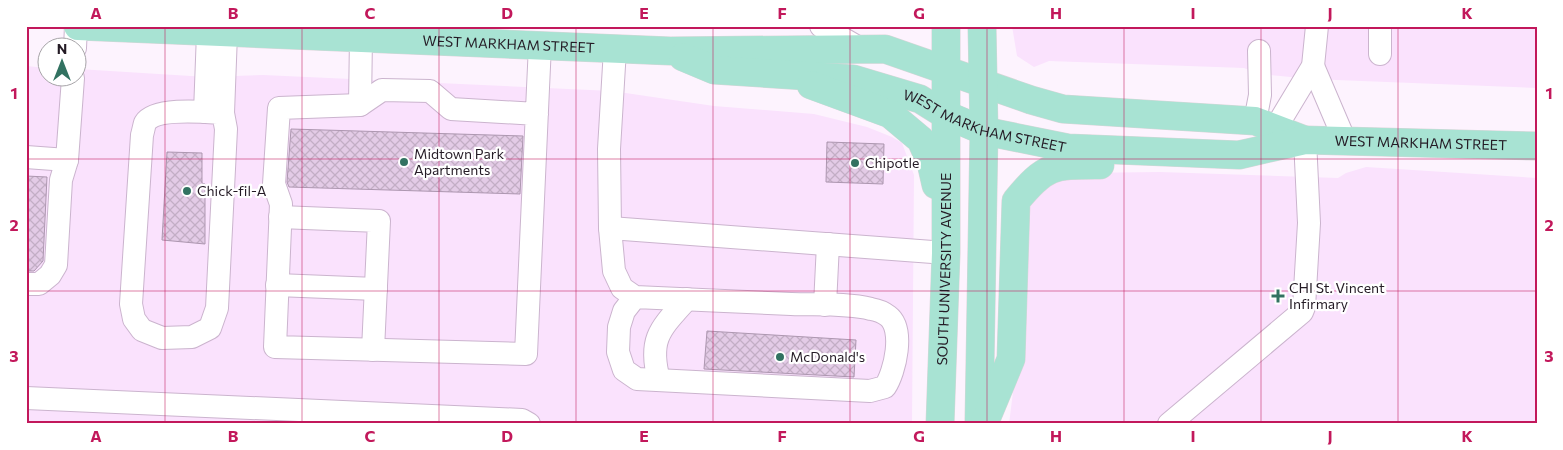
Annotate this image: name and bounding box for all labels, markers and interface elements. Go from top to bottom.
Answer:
text: A [90,3,102,22]
text: B [228,3,239,22]
text: C [365,3,376,22]
text: D [501,3,513,22]
text: E [639,3,649,22]
text: F [777,3,787,22]
text: G [913,3,925,22]
text: H [1050,3,1062,22]
text: I [1190,3,1196,22]
text: J [1327,3,1333,22]
text: K [1461,3,1473,22]
street label: WEST MARKHAM STREET [422,32,595,56]
north arrow [38,38,88,88]
text: N [57,40,67,57]
text: 1 [10,83,18,102]
text: 1 [1545,83,1553,102]
street label: WEST MARKHAM STREET [901,85,1068,155]
street label: WEST MARKHAM STREET [1334,132,1507,153]
place label: Midtown Park Apartments [414,145,504,178]
place label: Chipotle [865,154,919,171]
marker: Midtown Park Apartments [398,156,410,168]
marker: Chipotle [849,157,861,169]
street label: SOUTH UNIVERSITY AVENUE [933,173,954,366]
place label: Chick-fil-A [197,182,267,199]
marker: Chick-fil-A [181,185,193,197]
text: 2 [9,215,19,234]
text: 2 [1544,215,1554,234]
place label: CHI St. Vincent Infirmary [1289,279,1385,312]
marker: CHI St. Vincent Infirmary [1271,289,1285,303]
text: 3 [9,346,19,365]
text: 3 [1544,346,1554,365]
place label: McDonald's [790,348,865,365]
marker: McDonald's [774,351,786,363]
text: A [90,426,102,445]
text: B [228,426,239,445]
text: C [365,426,376,445]
text: D [501,426,513,445]
text: E [639,426,649,445]
text: F [777,426,787,445]
text: G [913,426,925,445]
text: H [1050,426,1062,445]
text: I [1190,426,1196,445]
text: J [1327,426,1333,445]
text: K [1461,426,1473,445]

